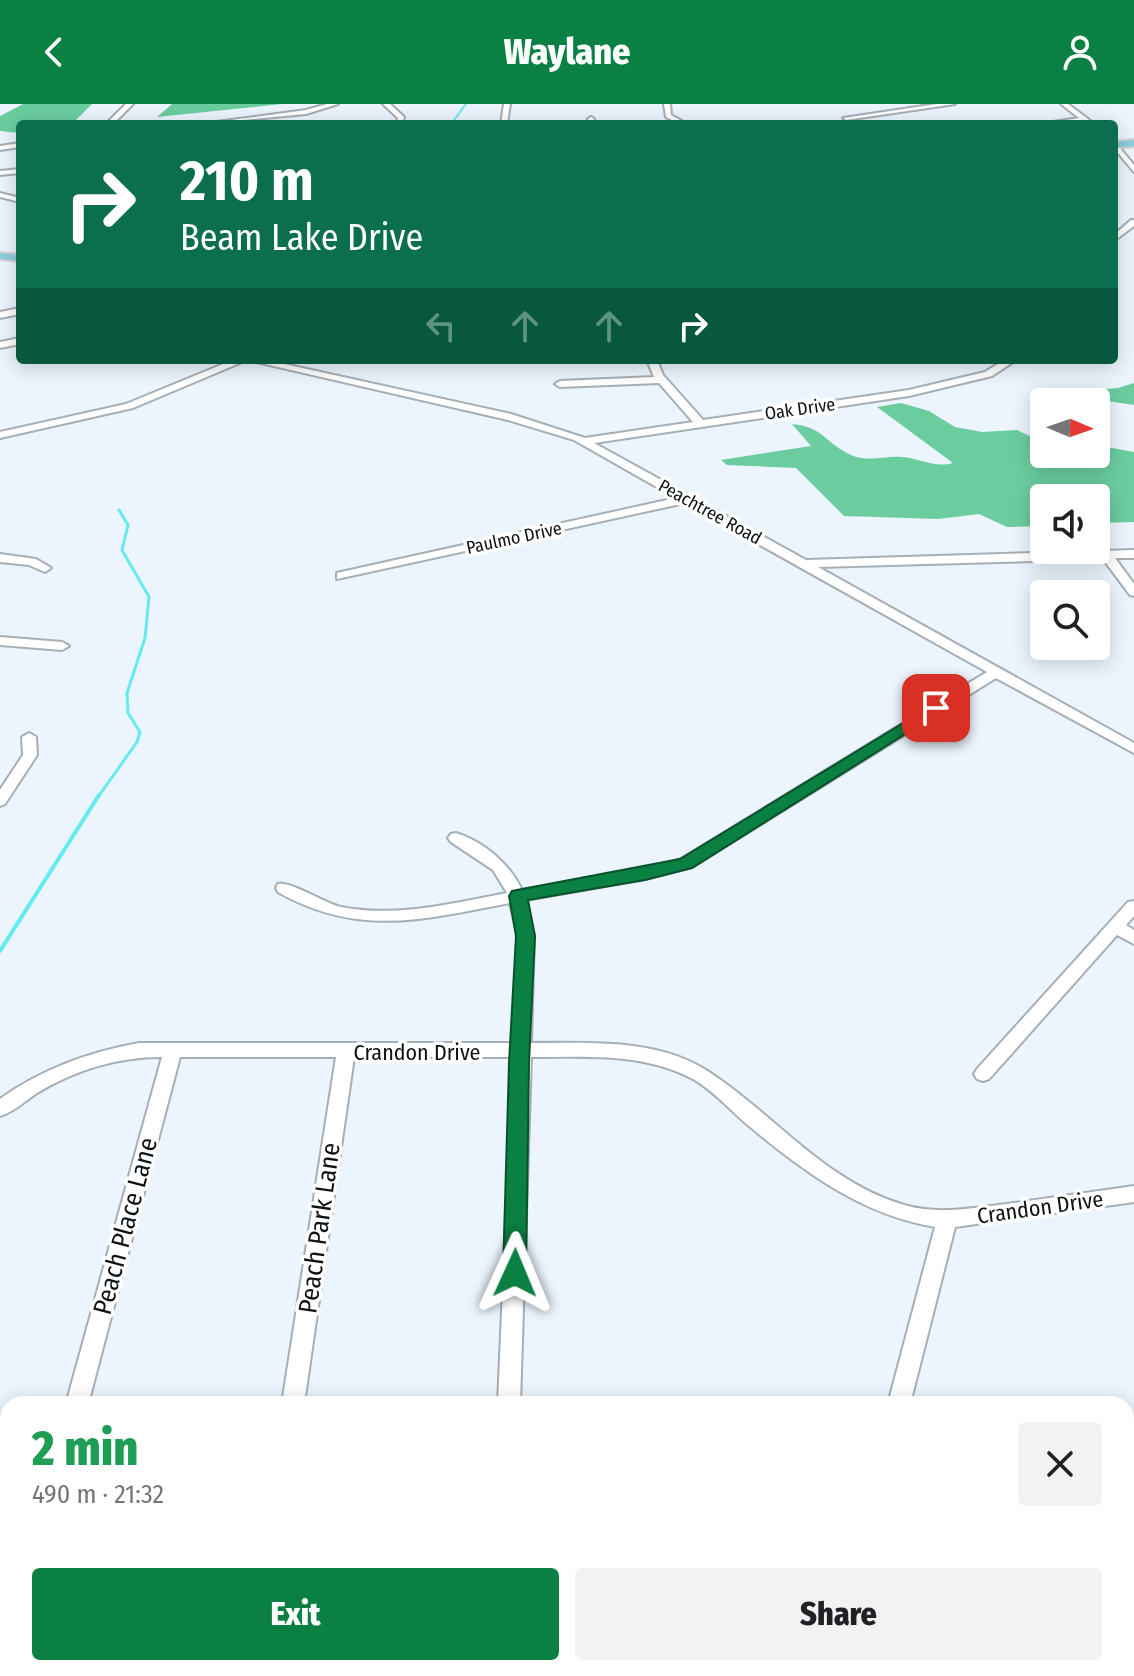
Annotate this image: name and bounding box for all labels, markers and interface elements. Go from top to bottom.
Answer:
icon: back [32,30,76,74]
text: Waylane [504,30,630,74]
icon: person [1058,30,1102,74]
text: 210 m [180,148,314,215]
icon: right [48,152,152,256]
text: Beam Lake Drive [180,216,423,260]
icon: left [419,304,463,348]
icon: ahead [503,304,547,348]
icon: ahead [587,304,631,348]
icon: right [671,304,715,348]
north arrow [1030,388,1110,468]
map controls [1030,388,1110,660]
street label: Oak Drive [763,393,837,425]
street label: Peachtree Road [655,475,765,549]
button: sound [1030,484,1110,564]
street label: Paulmo Drive [464,517,564,559]
button: search [1030,580,1110,660]
pin [902,674,970,742]
icon: arrive [914,686,958,730]
street label: Crandon Drive [354,1039,480,1066]
street label: Peach Place Lane [87,1134,164,1318]
street label: Peach Park Lane [292,1141,347,1315]
street label: Crandon Drive [975,1185,1105,1230]
position arrow [473,1231,557,1315]
text: 2 min [32,1420,138,1478]
button: close [1018,1422,1102,1506]
text: 490 m · 21:32 [32,1479,164,1510]
button: Exit [32,1568,559,1660]
button: Share [575,1568,1102,1660]

